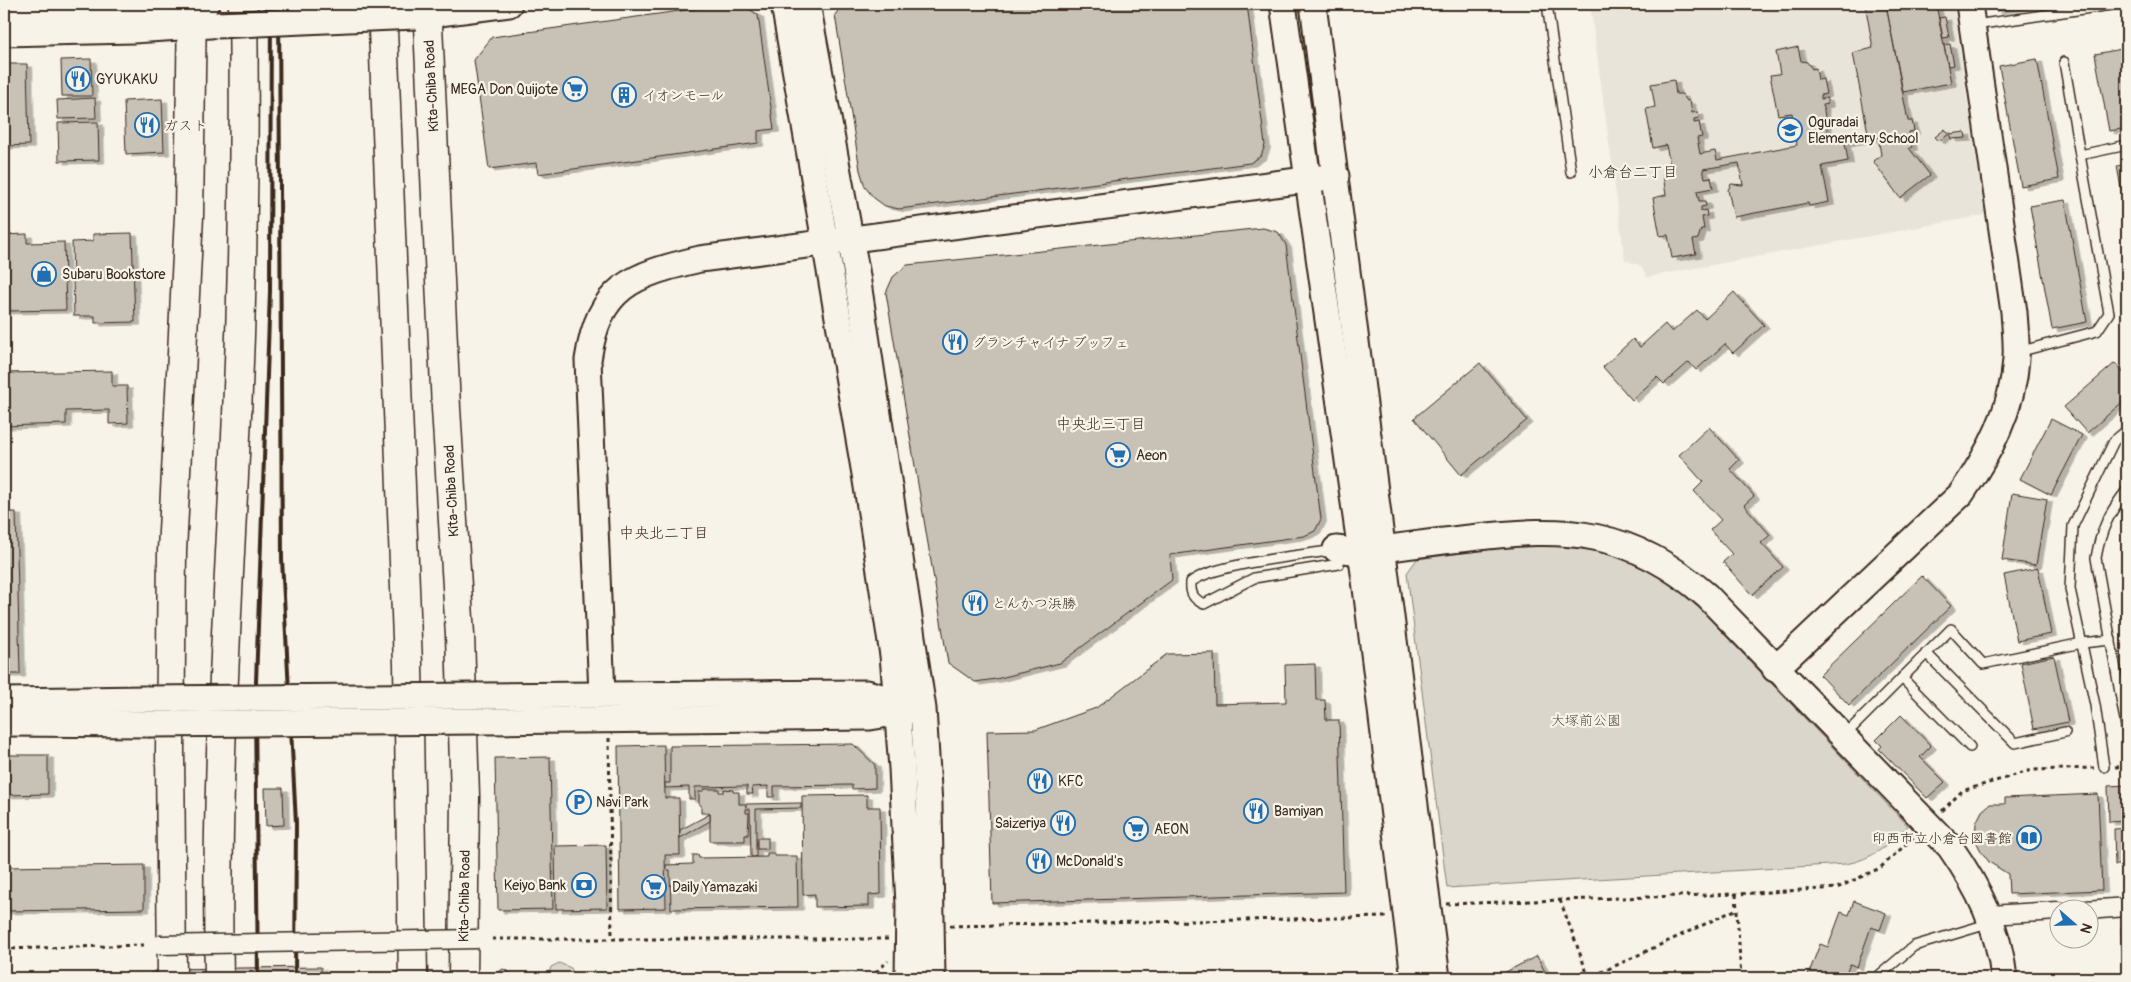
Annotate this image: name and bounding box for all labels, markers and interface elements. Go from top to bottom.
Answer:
street label: Kita-Chiba Road [421,39,442,133]
restaurant icon: GYUKAKU [65,66,91,92]
place label: GYUKAKU [96,71,158,88]
supermarket icon: MEGA Don Quijote [562,76,588,102]
place label: MEGA Don Quijote [450,81,558,98]
building icon: イオンモール [611,82,637,108]
place label: イオンモール [642,87,725,104]
restaurant icon: ガスト [134,112,160,138]
place label: Oguradai Elementary School [1808,114,1919,147]
place label: ガスト [164,117,207,134]
school or university icon: Oguradai Elementary School [1777,117,1803,143]
district label: 小倉台二丁目 [1588,163,1678,182]
shop icon: Subaru Bookstore [31,261,57,287]
place label: Subaru Bookstore [62,266,166,283]
restaurant icon: グランチャイナ ブッフェ [942,329,968,355]
place label: グランチャイナ ブッフェ [972,334,1129,351]
district label: 中央北三丁目 [1056,415,1146,434]
supermarket icon: Aeon [1105,442,1131,468]
street label: Kita-Chiba Road [441,444,462,538]
place label: Aeon [1136,447,1167,464]
district label: 中央北二丁目 [619,524,709,543]
restaurant icon: とんかつ浜勝 [962,590,988,616]
place label: とんかつ浜勝 [992,595,1076,612]
park label: 大塚前公園 [1551,712,1621,729]
restaurant icon: KFC [1027,768,1053,794]
place label: KFC [1058,773,1084,790]
parking icon: Navi Park [566,789,592,815]
place label: Navi Park [596,794,648,811]
restaurant icon: Bamiyan [1243,798,1269,824]
place label: Bamiyan [1274,803,1323,820]
restaurant icon: Saizeriya [1050,810,1076,836]
place label: Saizeriya [995,815,1046,832]
supermarket icon: AEON [1123,816,1149,842]
place label: AEON [1154,821,1189,838]
library icon: 印西市立小倉台図書館 [2016,825,2042,851]
place label: 印西市立小倉台図書館 [1872,830,2012,847]
restaurant icon: McDonald's [1026,848,1052,874]
street label: Kita-Chiba Road [455,850,474,942]
place label: McDonald's [1056,853,1124,870]
bank icon: Keiyo Bank [571,872,597,898]
supermarket icon: Daily Yamazaki [641,874,667,900]
place label: Keiyo Bank [504,877,566,894]
place label: Daily Yamazaki [672,879,758,896]
north arrow [2048,900,2098,950]
text: N [2076,921,2095,936]

